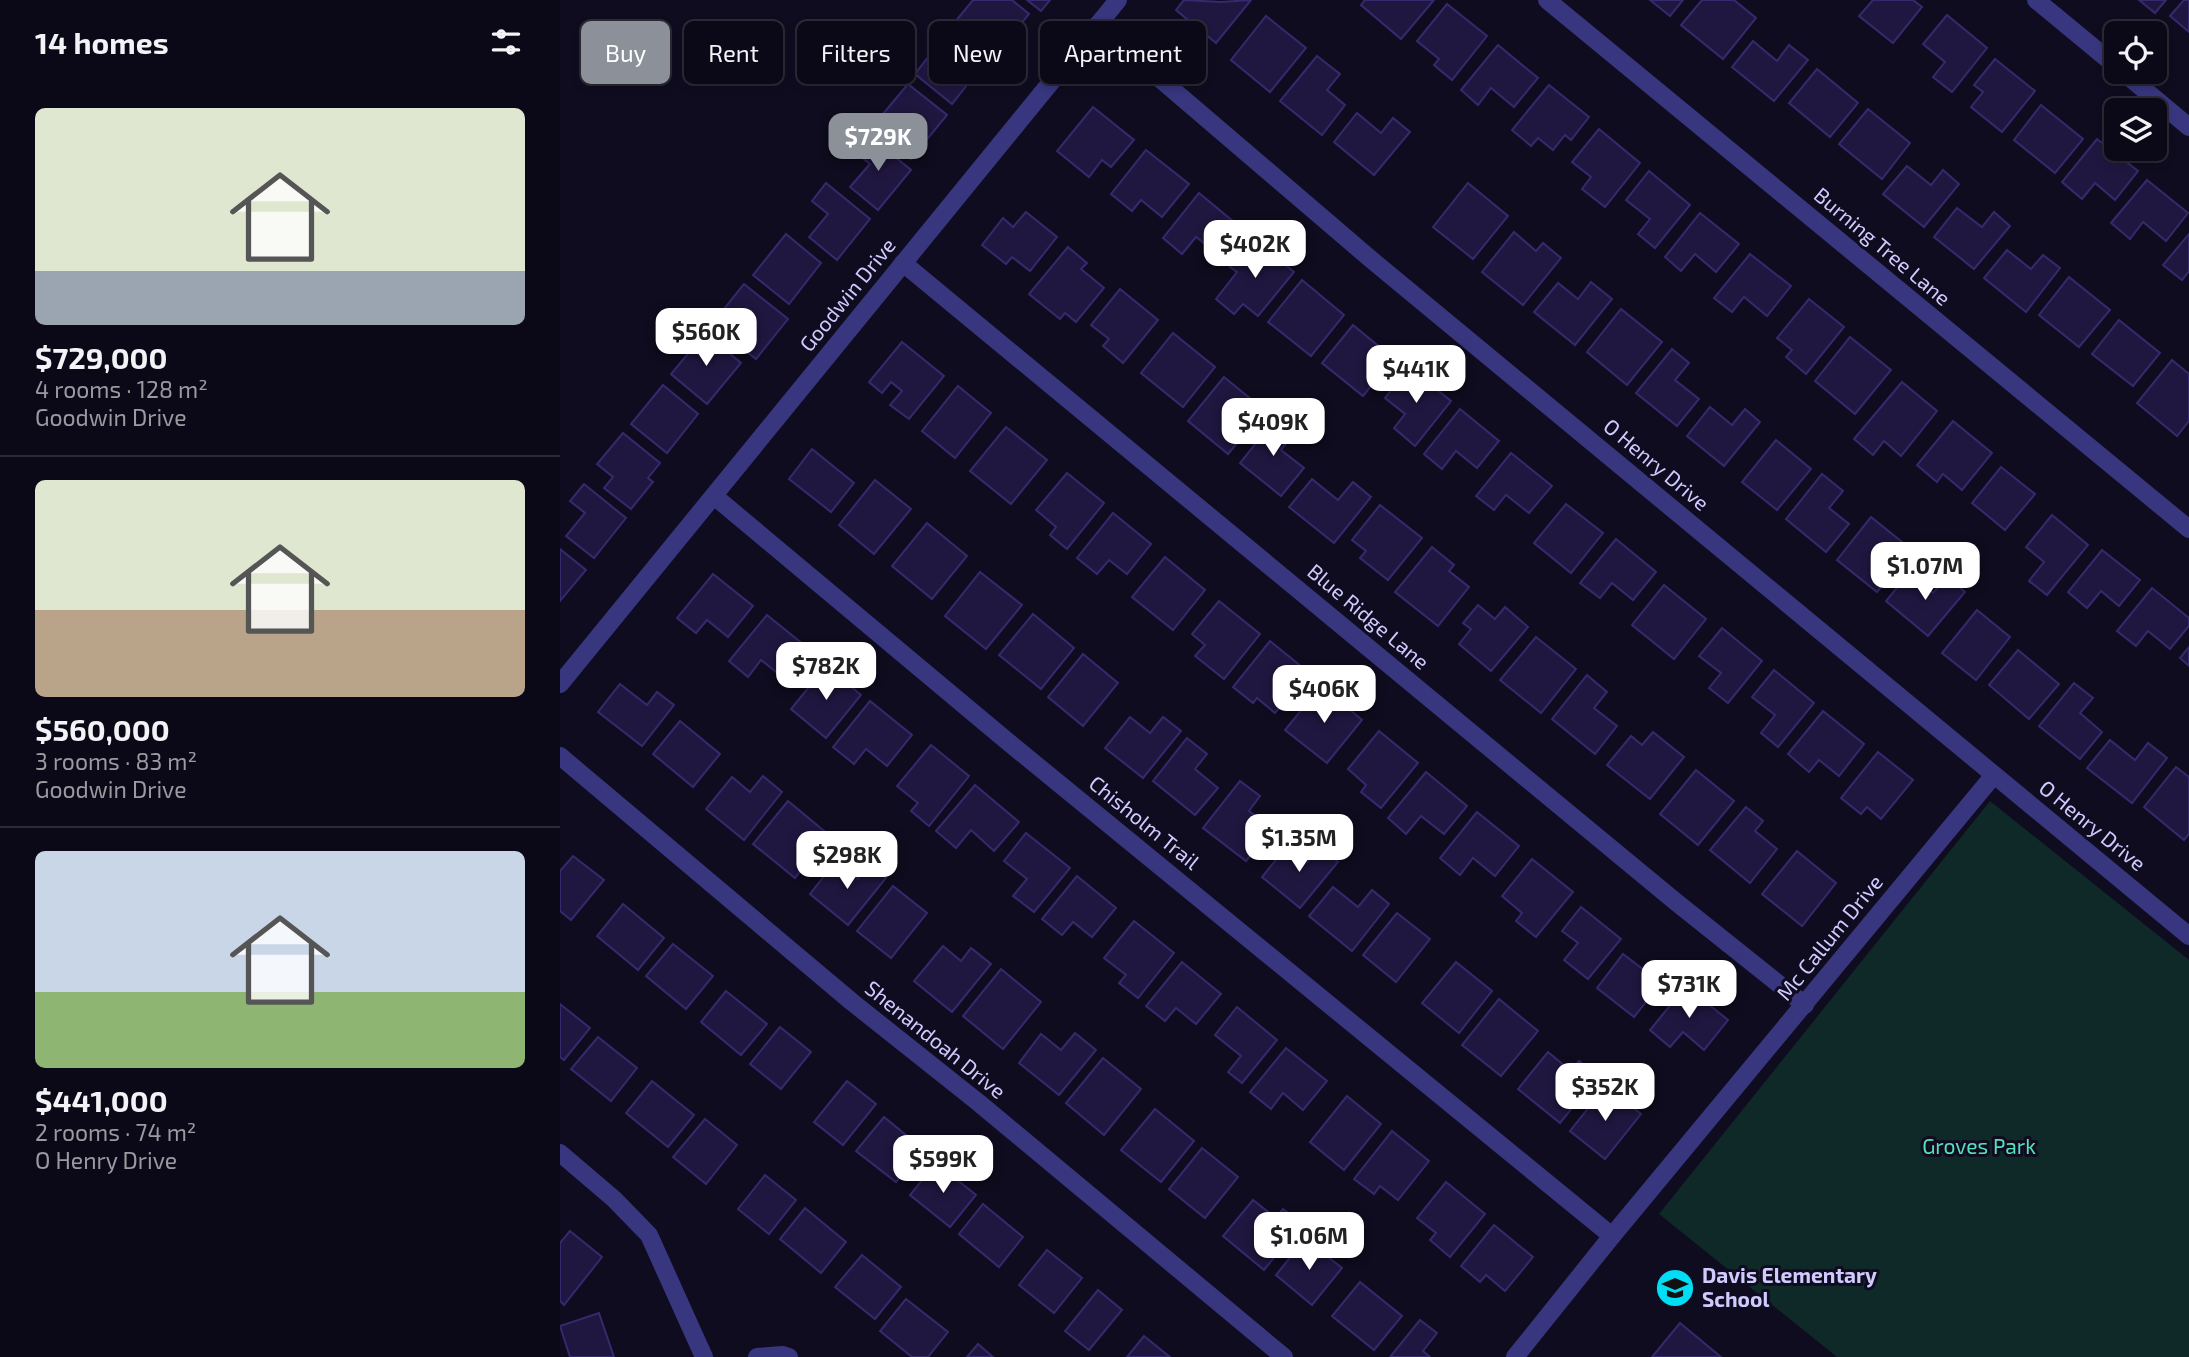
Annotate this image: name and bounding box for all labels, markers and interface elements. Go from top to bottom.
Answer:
chip: Buy [581,21,670,84]
chip: Rent [684,21,783,84]
chip: Filters [797,21,915,84]
chip: New [929,21,1026,84]
chip: Apartment [1040,21,1206,84]
map controls [2104,21,2167,161]
button: locate [2104,21,2167,84]
icon: filters [487,23,525,61]
text: 14 homes [35,24,169,60]
button: layers [2104,98,2167,161]
pin: $729K [829,114,927,173]
text: $729K [845,122,912,150]
icon: home [217,154,343,280]
street label: Burning Tree Lane [1810,182,1956,310]
pin: $402K [1206,220,1304,280]
text: $402K [1220,229,1290,257]
street label: Goodwin Drive [794,232,900,356]
pin: $560K [657,308,755,368]
text: $560K [672,317,740,345]
text: $729,000 [35,339,167,375]
pin: $441K [1367,346,1465,405]
text: $441K [1382,354,1450,382]
text: 4 rooms · 128 m² [35,375,208,403]
pin: $409K [1224,398,1322,458]
text: Goodwin Drive [35,403,187,431]
text: $409K [1238,407,1308,435]
street label: O Henry Drive [1599,413,1715,515]
icon: home [217,526,343,652]
pin: $1.07M [1868,542,1982,602]
text: $1.07M [1887,551,1963,579]
street label: Blue Ridge Lane [1303,558,1435,674]
pin: $782K [777,642,875,702]
text: $782K [792,651,860,679]
pin: $406K [1275,666,1373,725]
text: $406K [1289,674,1359,702]
text: $560,000 [35,711,170,747]
text: 3 rooms · 83 m² [35,747,197,775]
street label: Chisholm Trail [1085,770,1206,874]
street label: O Henry Drive [2035,774,2151,875]
text: Goodwin Drive [35,775,187,803]
pin: $1.35M [1242,814,1356,874]
text: $1.35M [1261,823,1337,851]
pin: $298K [798,832,896,891]
text: $298K [812,840,882,868]
street label: Mc Callum Drive [1771,869,1887,1005]
icon: home [217,897,343,1023]
pin: $731K [1640,960,1738,1020]
text: $731K [1657,969,1721,997]
street label: Shenandoah Drive [861,975,1011,1103]
pin: $352K [1556,1064,1654,1123]
text: $352K [1571,1072,1639,1100]
text: $441,000 [35,1082,168,1118]
text: 2 rooms · 74 m² [35,1118,196,1146]
park label: Groves Park [1922,1133,2036,1158]
pin: $599K [894,1136,992,1195]
text: $599K [909,1144,977,1172]
text: O Henry Drive [35,1146,177,1174]
pin: $1.06M [1252,1212,1366,1272]
text: $1.06M [1270,1221,1348,1249]
place label: Davis Elementary School [1702,1262,1877,1311]
school or university icon: Davis Elementary School [1654,1267,1696,1309]

